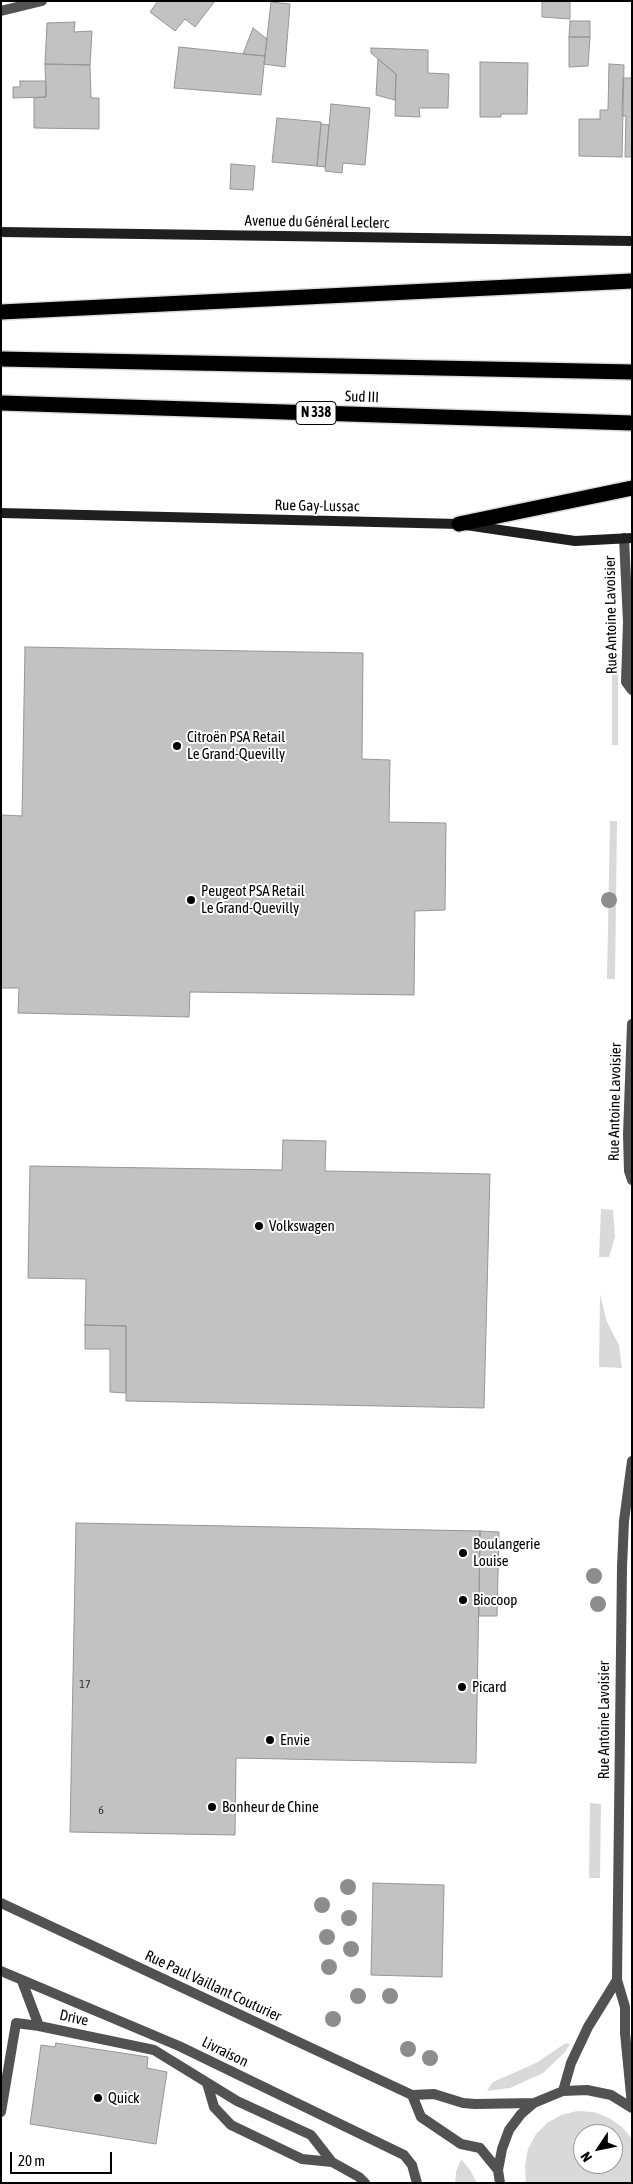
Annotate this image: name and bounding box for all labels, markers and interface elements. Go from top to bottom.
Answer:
street label: Avenue du Général Leclerc [245,212,389,232]
street label: Sud III [345,387,379,407]
road number: N 338 [296,402,336,424]
street label: Rue Gay-Lussac [275,496,359,516]
street label: Rue Antoine Lavoisier [601,556,621,674]
place label: Citroën PSA Retail Le Grand-Quevilly [187,728,285,763]
marker: Citroën PSA Retail Le Grand-Quevilly [171,740,183,752]
place label: Peugeot PSA Retail Le Grand-Quevilly [201,882,305,917]
marker: Peugeot PSA Retail Le Grand-Quevilly [185,894,197,906]
street label: Rue Antoine Lavoisier [605,1043,625,1161]
place label: Volkswagen [269,1217,335,1235]
marker: Volkswagen [253,1220,265,1232]
place label: Boulangerie Louise [473,1535,540,1570]
marker: Boulangerie Louise [457,1547,469,1559]
place label: Biocoop [473,1591,517,1609]
marker: Biocoop [457,1594,469,1606]
street label: Rue Antoine Lavoisier [595,1661,613,1779]
house number: 17 [79,1677,91,1691]
place label: Picard [472,1678,507,1696]
marker: Picard [456,1681,468,1693]
place label: Envie [280,1731,310,1749]
marker: Envie [264,1734,276,1746]
place label: Bonheur de Chine [222,1798,319,1816]
marker: Bonheur de Chine [206,1801,218,1813]
house number: 6 [98,1803,104,1817]
street label: Rue Paul Vaillant Couturier [142,1946,284,2026]
street label: Drive [58,2006,90,2030]
street label: Livraison [199,2033,251,2071]
place label: Quick [108,2089,140,2107]
marker: Quick [92,2092,104,2104]
north arrow [573,2124,623,2174]
scale bar [12,2142,115,2174]
text: N [577,2149,595,2165]
text: 20 m [18,2152,45,2169]

